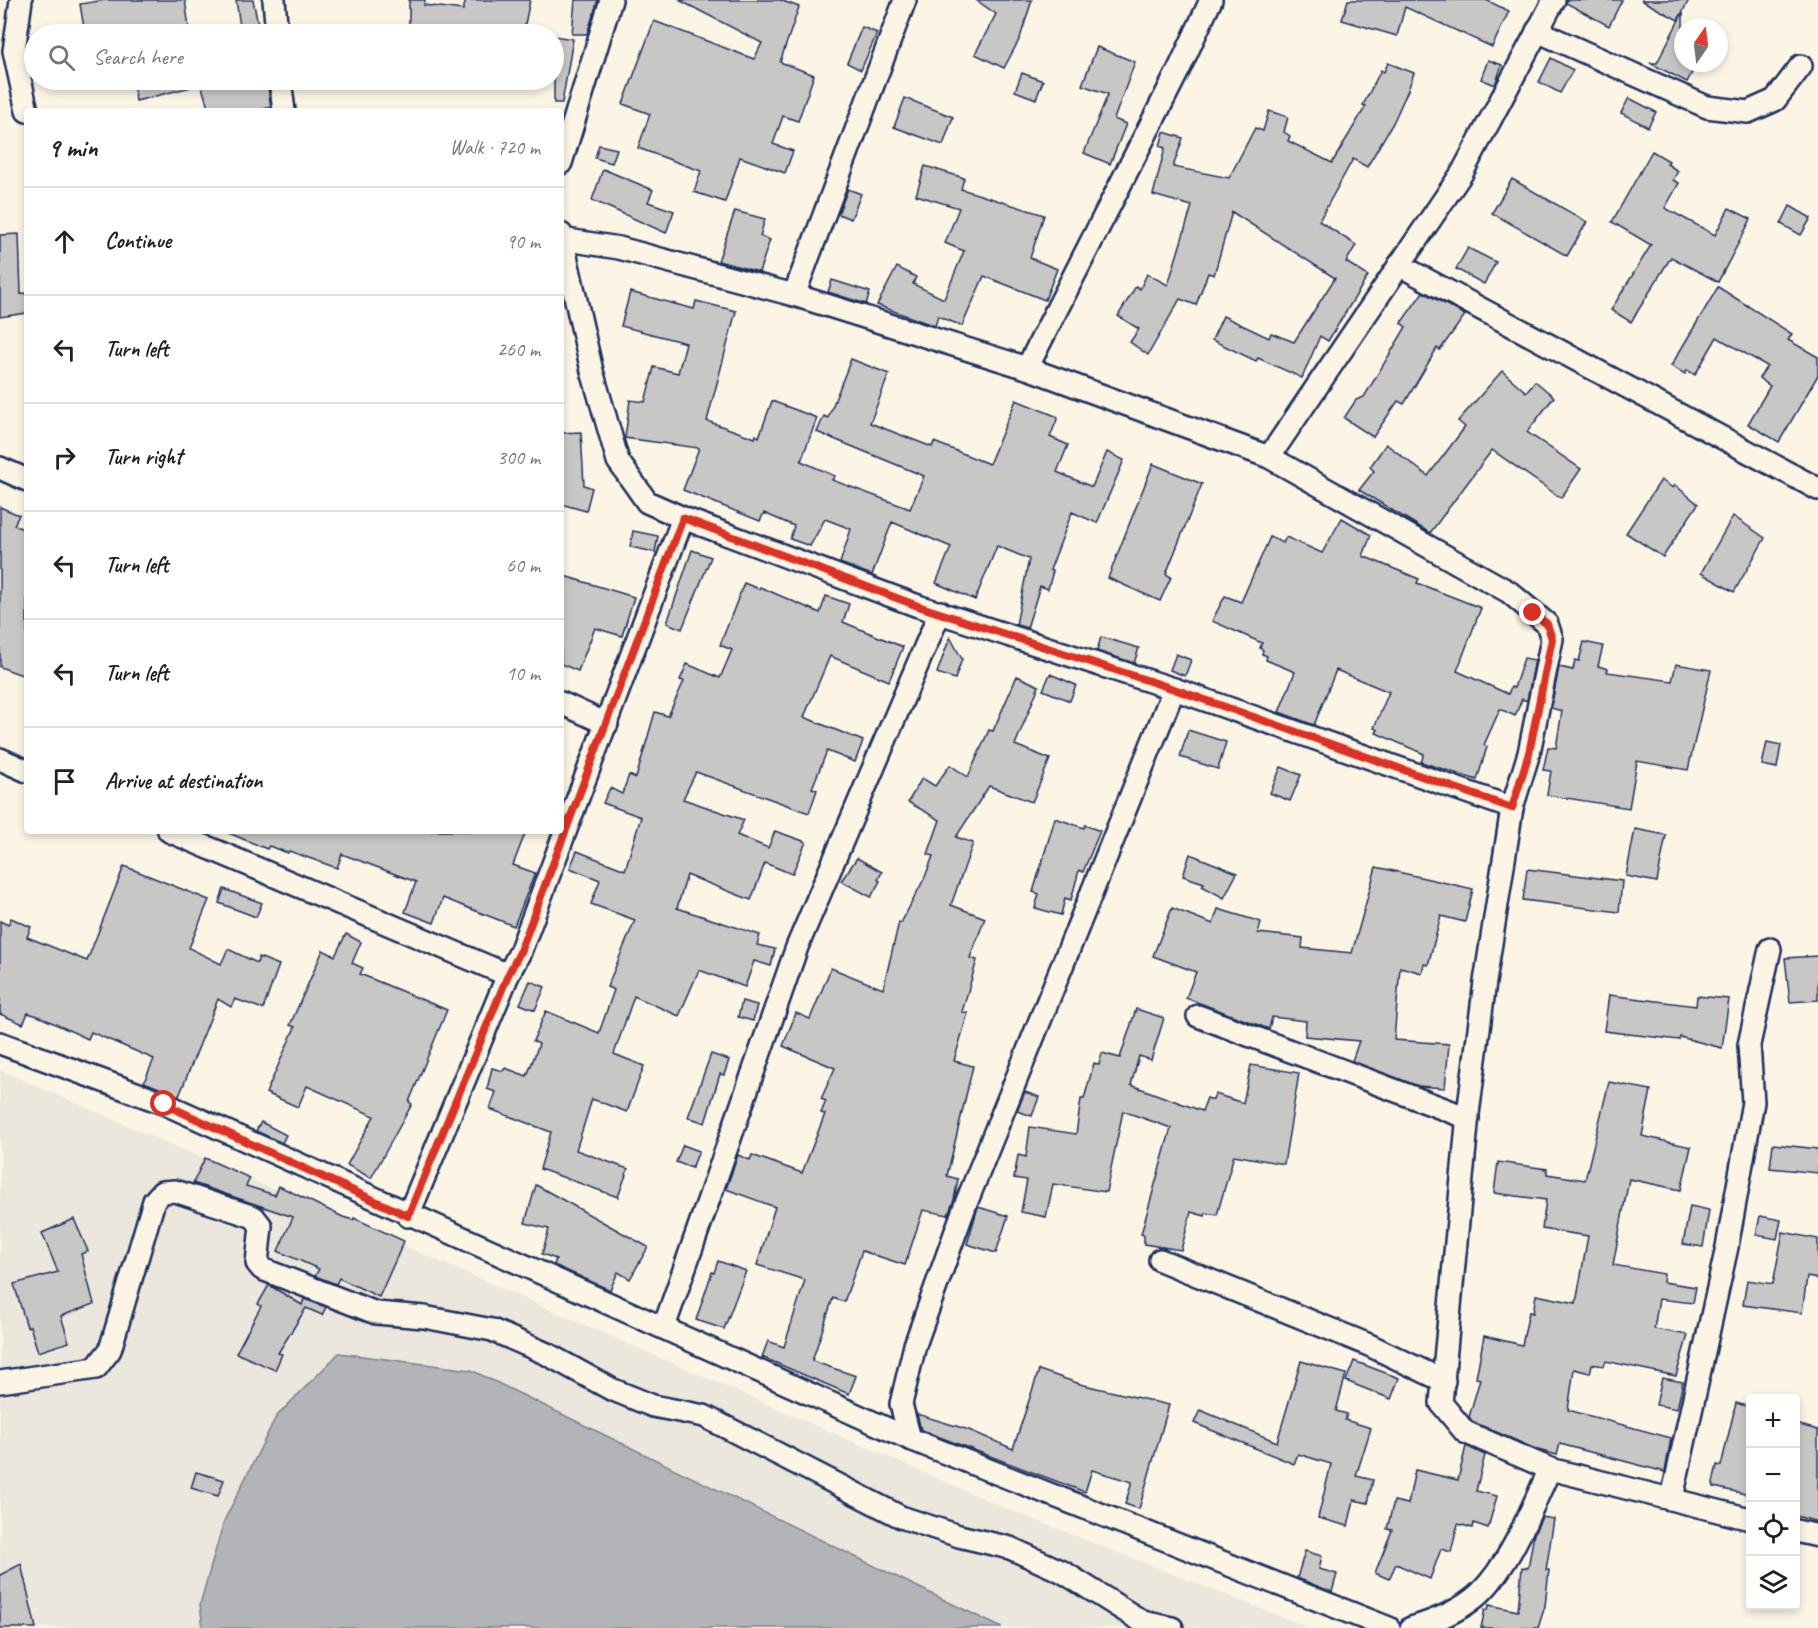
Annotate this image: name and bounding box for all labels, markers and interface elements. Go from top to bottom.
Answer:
north arrow [1674,18,1728,72]
search box [24,24,564,90]
icon: search [45,41,78,74]
text: Search here [93,43,183,71]
text: 9 min [48,131,98,164]
text: Walk · 720 m [450,135,540,160]
icon: ahead [48,225,81,258]
text: Continue [105,227,171,255]
text: 90 m [506,229,540,254]
icon: left [48,333,81,366]
text: Turn left [105,335,169,363]
text: 260 m [497,337,540,362]
icon: right [48,441,81,474]
text: Turn right [105,443,182,471]
text: 300 m [497,445,540,470]
icon: left [48,549,81,582]
text: Turn left [105,551,169,579]
text: 60 m [506,553,540,578]
route end [1519,599,1545,625]
icon: left [48,657,81,690]
text: Turn left [105,659,169,687]
text: 10 m [506,661,540,686]
icon: arrive [48,765,81,798]
text: Arrive at destination [105,767,262,795]
route start [150,1090,176,1116]
map controls [1746,1394,1800,1610]
button: + [1746,1394,1800,1448]
button: − [1746,1448,1800,1502]
button: locate [1746,1502,1800,1556]
button: layers [1746,1556,1800,1610]

